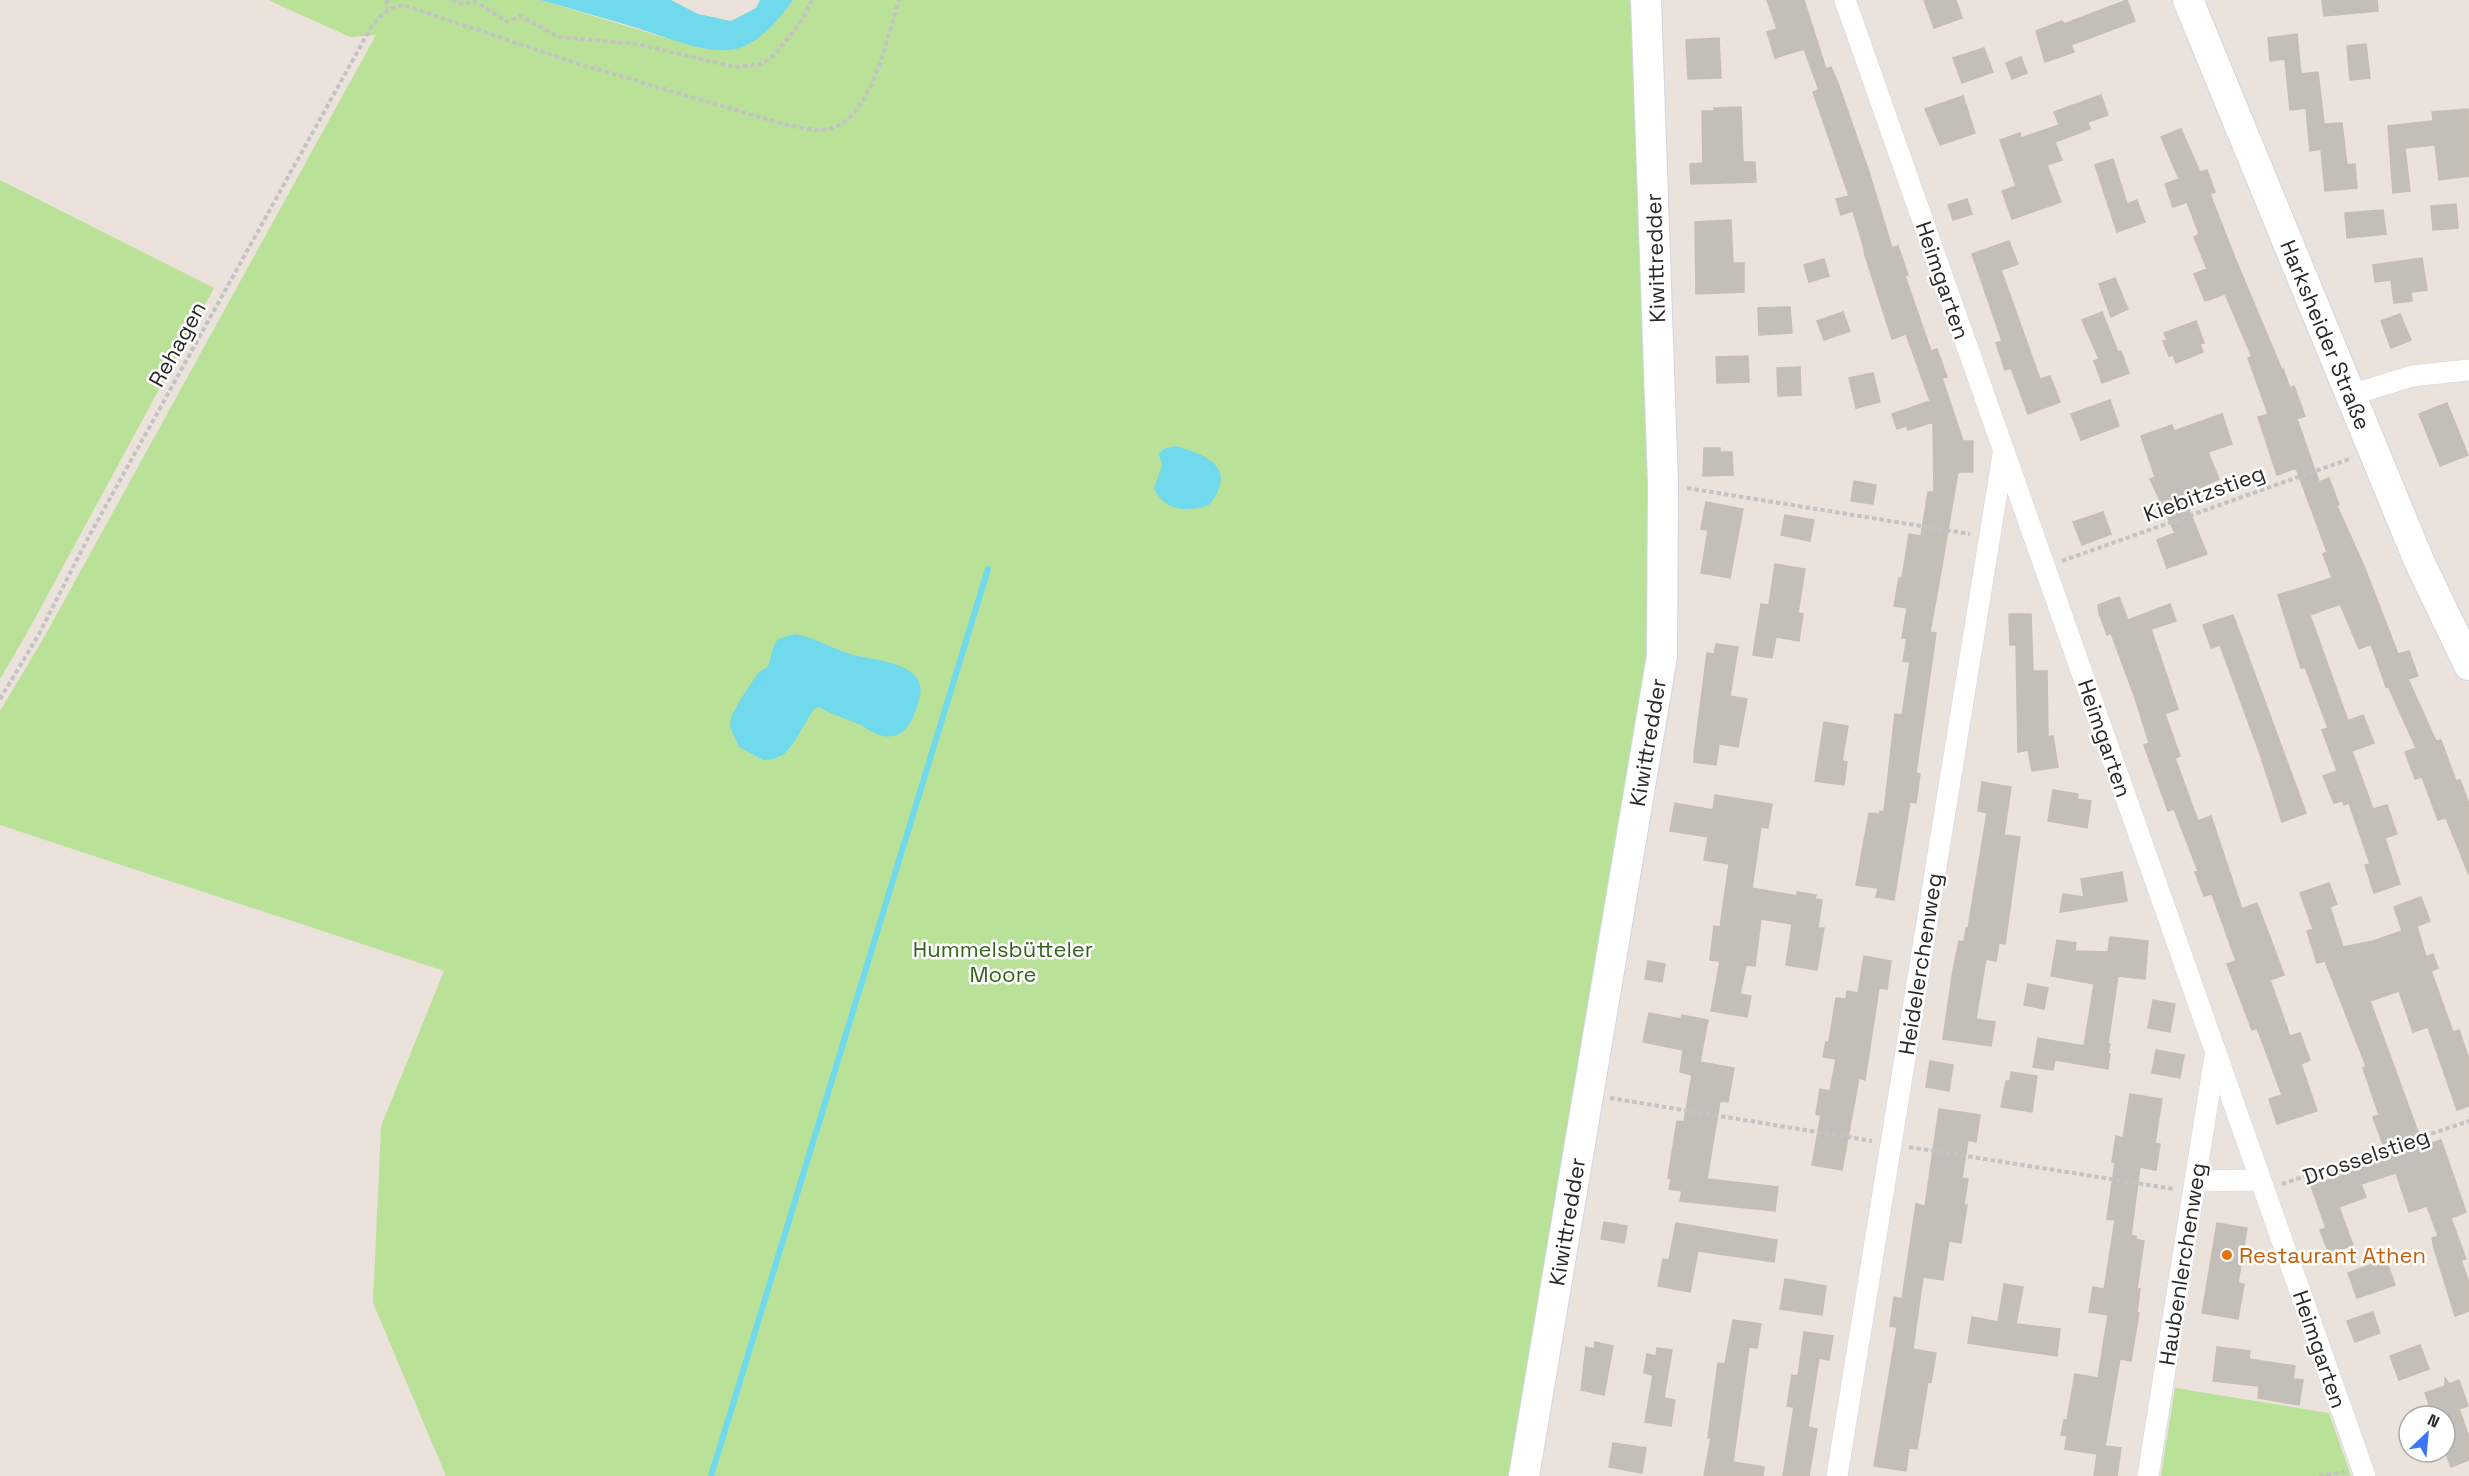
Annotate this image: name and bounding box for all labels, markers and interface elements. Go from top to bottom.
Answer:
street label: Kiwittredder [1639,193,1671,323]
street label: Heimgarten [1910,217,1976,343]
street label: Harksheider Straße [2274,236,2377,434]
street label: Rehagen [142,296,212,392]
street label: Kiebitzstieg [2140,458,2268,528]
street label: Heimgarten [2072,675,2138,801]
street label: Kiwittredder [1623,676,1672,809]
street label: Heidelerchenweg [1892,871,1948,1057]
park label: Hummelsbütteler Moore [913,935,1093,988]
street label: Drosselstieg [2299,1121,2433,1191]
street label: Kiwittredder [1542,1155,1591,1288]
street label: Haubenlerchenweg [2152,1161,2212,1367]
place label: Restaurant Athen [2239,1241,2426,1269]
marker: Restaurant Athen [2220,1248,2234,1262]
street label: Heimgarten [2287,1286,2353,1412]
north arrow [2397,1404,2457,1464]
text: N [2424,1409,2443,1433]

